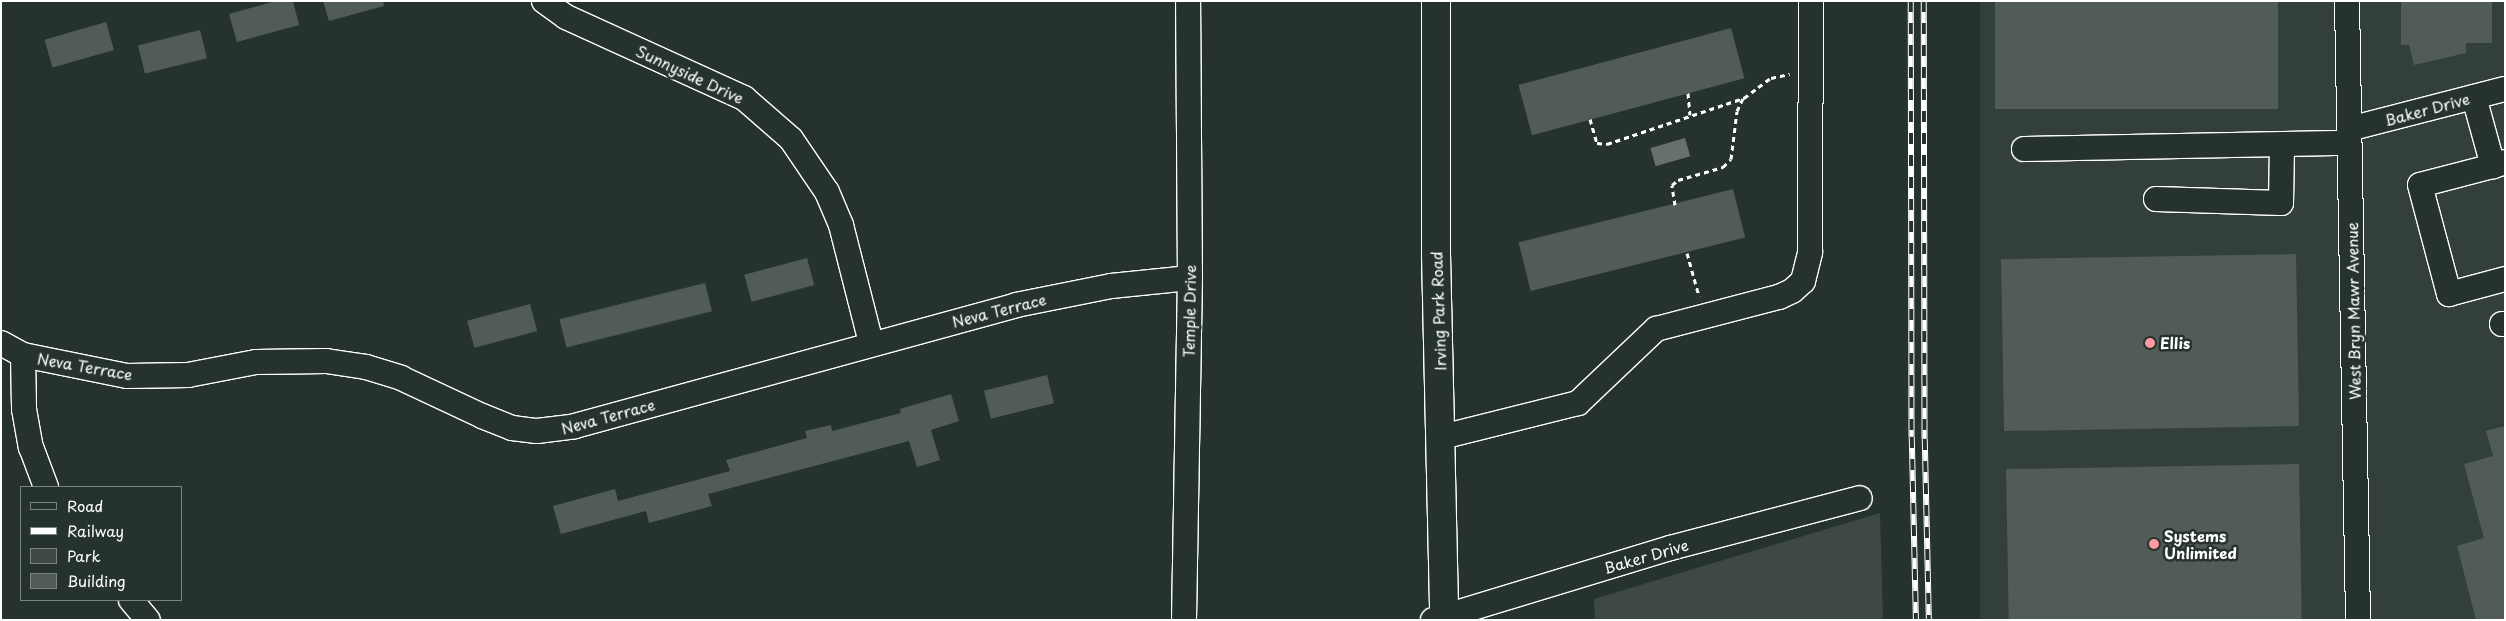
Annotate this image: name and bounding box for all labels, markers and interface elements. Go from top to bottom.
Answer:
street label: Sunnyside Drive [633,41,747,107]
street label: Baker Drive [2382,89,2472,129]
street label: West Bryn Mawr Avenue [2342,222,2364,400]
street label: Irving Park Road [1427,251,1449,371]
street label: Temple Drive [1179,264,1199,358]
street label: Neva Terrace [951,290,1047,330]
place label: Ellis [2160,334,2190,352]
marker: Ellis [2144,337,2156,349]
street label: Neva Terrace [37,349,133,383]
street label: Neva Terrace [560,395,656,437]
legend [20,486,182,601]
text: Road [67,494,103,517]
text: Railway [67,519,124,542]
place label: Systems Unlimited [2164,526,2237,561]
street label: Baker Drive [1601,535,1691,577]
marker: Systems Unlimited [2148,538,2160,550]
text: Park [67,544,101,567]
text: Building [67,569,126,592]

